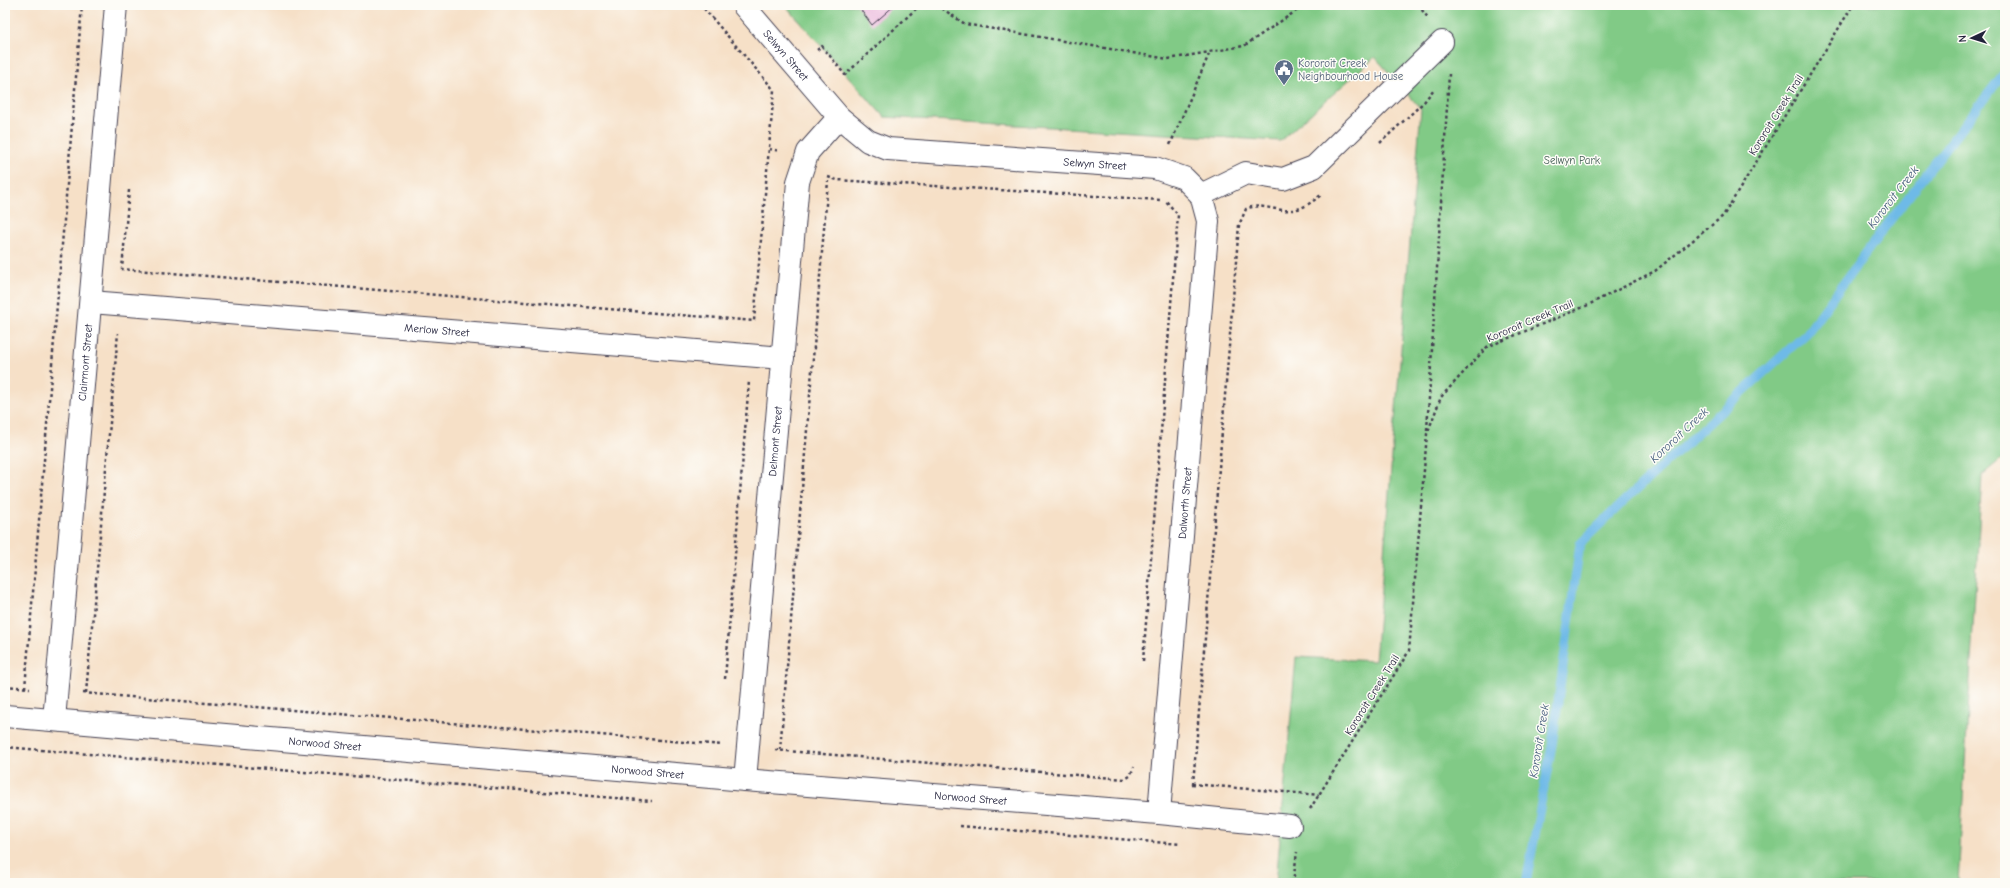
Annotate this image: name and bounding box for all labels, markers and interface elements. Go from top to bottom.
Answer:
north arrow [1952,18,1992,58]
street label: Selwyn Street [761,27,812,84]
text: N [1956,35,1969,43]
place label: Kororoit Creek Neighbourhood House [1298,57,1404,83]
public building icon: Kororoit Creek Neighbourhood House [1273,58,1295,86]
street label: Kororoit Creek Trail [1746,72,1806,158]
park label: Selwyn Park [1544,154,1601,167]
street label: Selwyn Street [1063,155,1127,172]
water label: Kororoit Creek [1864,163,1922,231]
street label: Kororoit Creek Trail [1485,297,1575,345]
street label: Merlow Street [404,321,471,339]
street label: Clairmont Street [75,322,95,401]
water label: Kororoit Creek [1647,404,1711,466]
street label: Delmont Street [765,405,785,477]
street label: Dalworth Street [1175,466,1194,539]
street label: Kororoit Creek Trail [1342,652,1402,738]
water label: Kororoit Creek [1526,703,1552,779]
street label: Norwood Street [288,734,362,753]
street label: Norwood Street [611,762,685,781]
street label: Norwood Street [934,789,1008,807]

